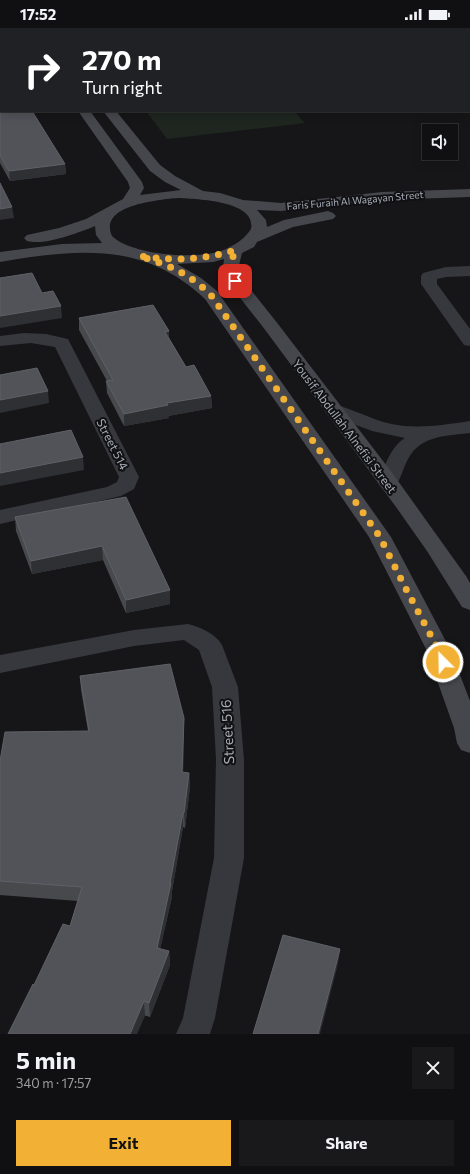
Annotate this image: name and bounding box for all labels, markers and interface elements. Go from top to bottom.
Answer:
text: 17:52 [20,5,56,23]
text: 270 m [82,42,161,76]
icon: right [16,44,68,96]
text: Turn right [82,76,162,98]
map controls [422,124,458,160]
button: sound [422,124,458,160]
street label: Faris Furaih Al Wagayan Street [286,188,424,212]
pin [218,264,252,298]
icon: arrive [224,270,246,292]
street label: Yousif Abdullah Alnefisi Street [290,356,400,496]
street label: Street 514 [94,416,132,472]
position arrow [422,641,464,683]
street label: Street 516 [217,699,237,765]
text: 5 min [16,1045,76,1074]
button: close [412,1047,454,1089]
text: 340 m · 17:57 [16,1075,91,1091]
button: Exit [16,1120,231,1166]
button: Share [239,1120,454,1166]

